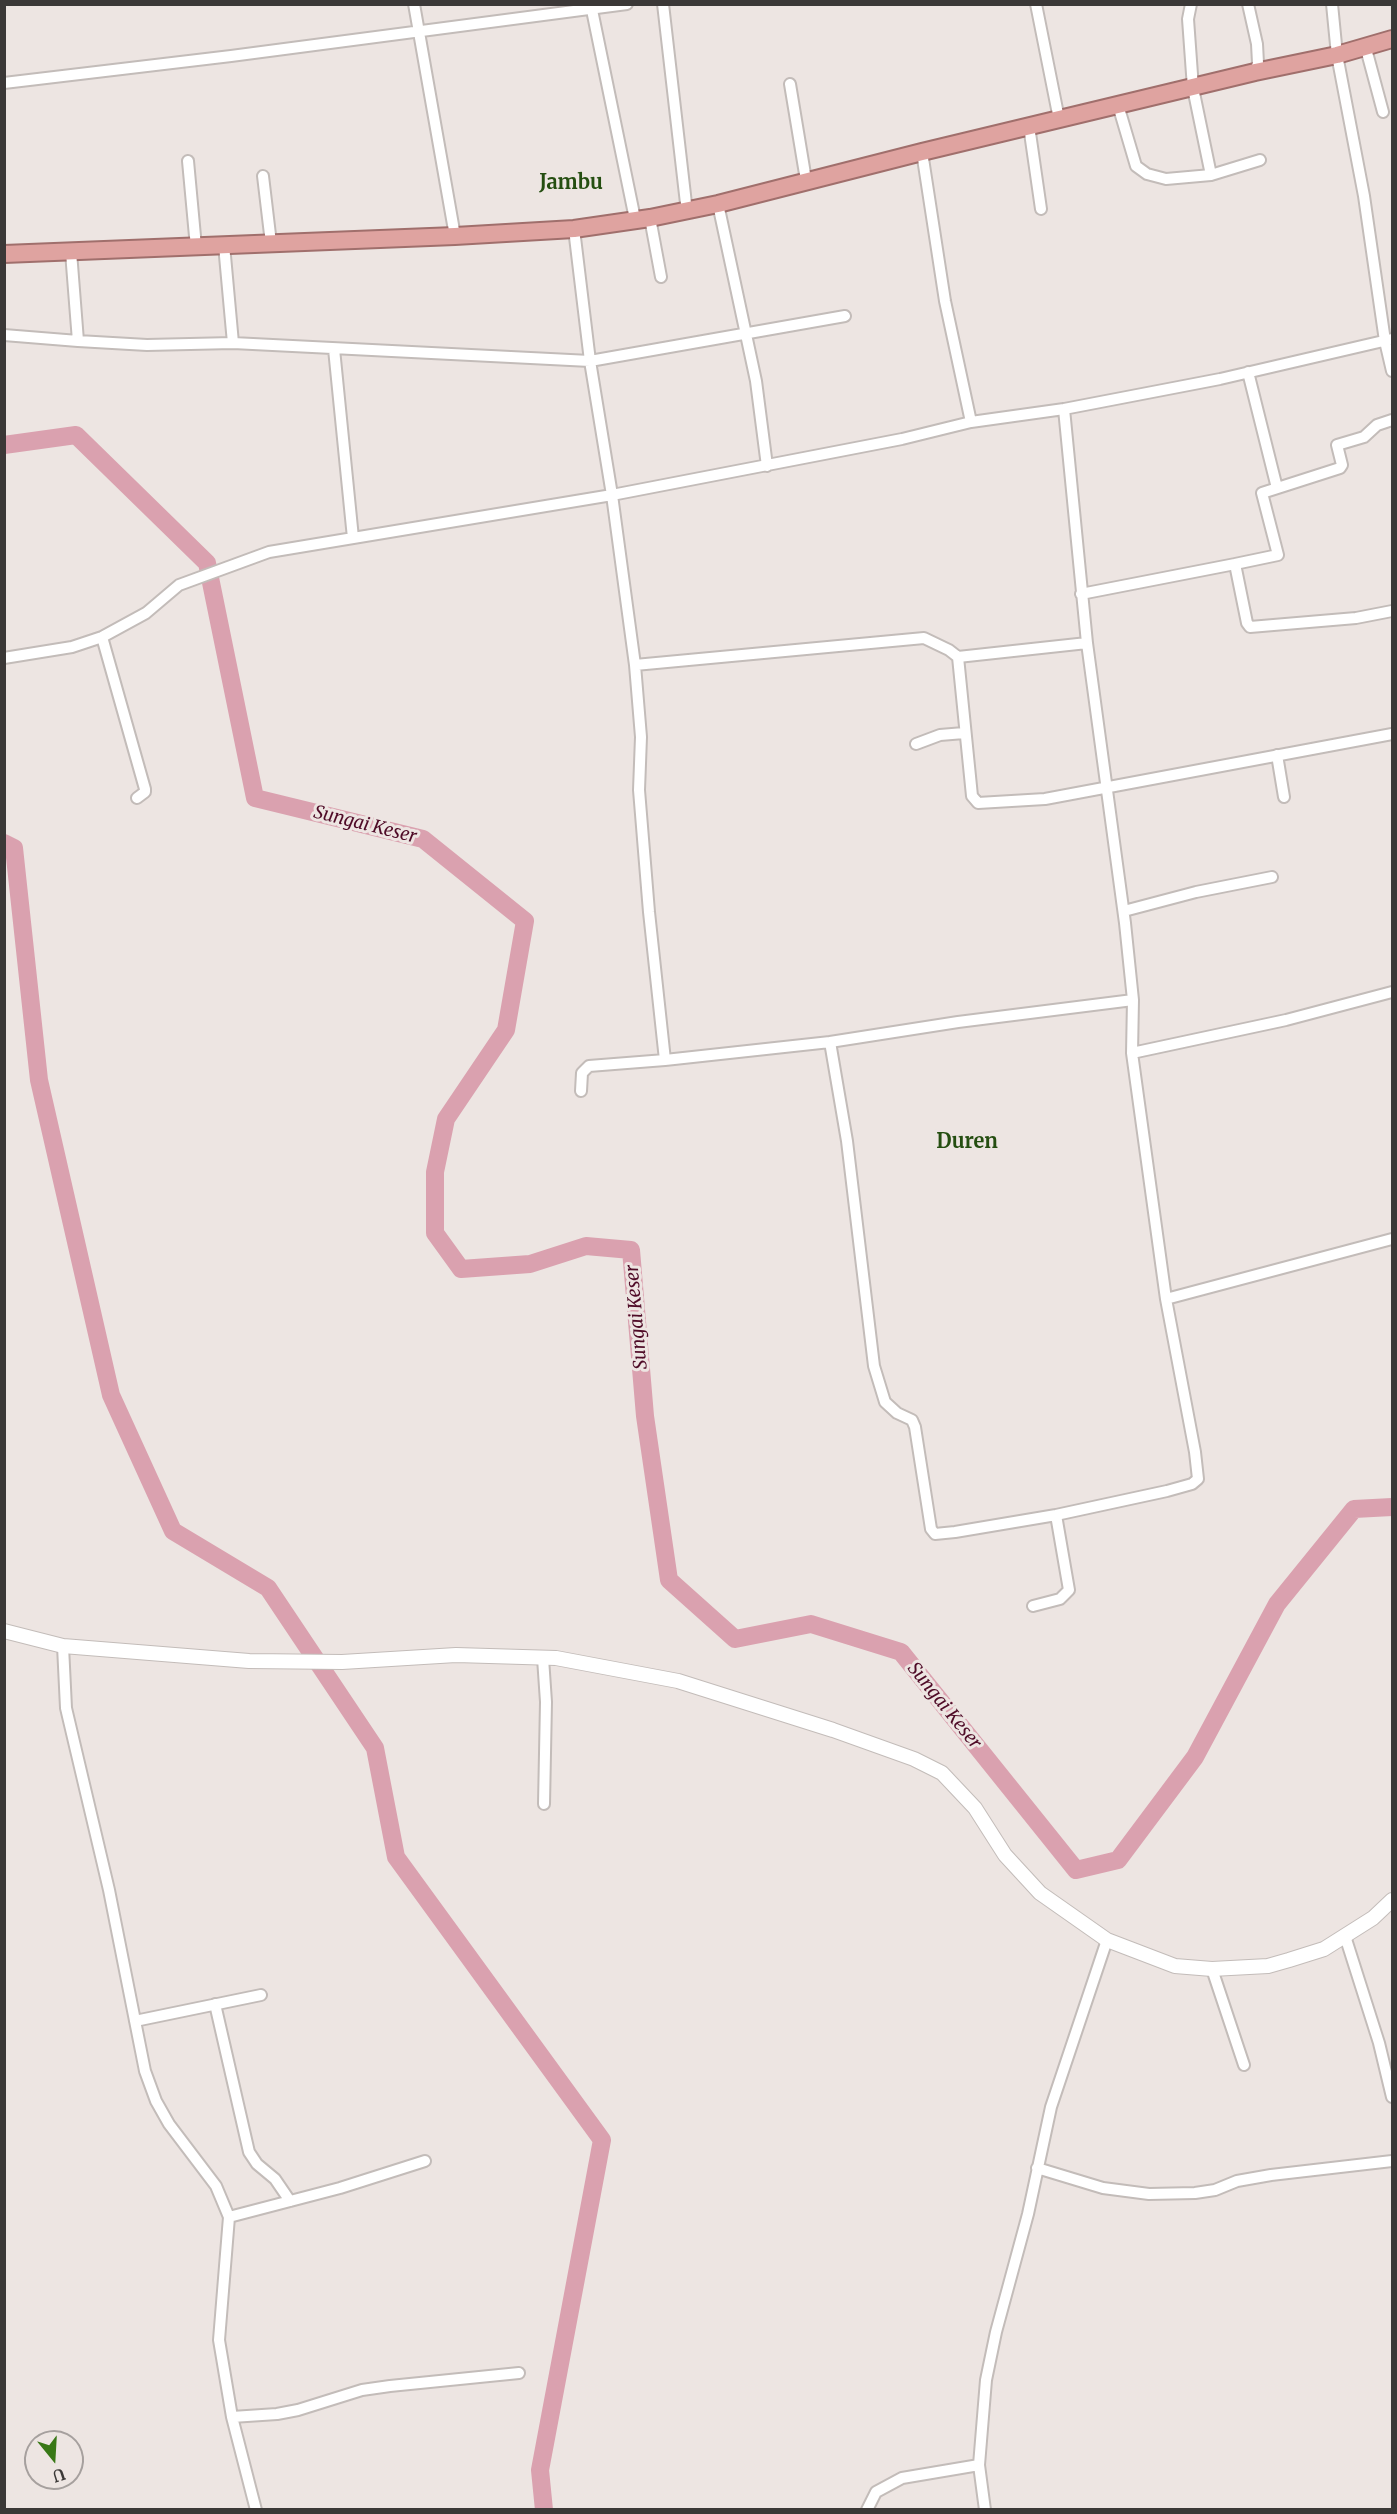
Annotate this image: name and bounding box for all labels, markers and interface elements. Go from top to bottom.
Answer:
district label: Jambu [539,171,603,195]
water label: Sungai Keser [311,802,419,848]
district label: Duren [936,1130,998,1154]
water label: Sungai Keser [622,1264,652,1370]
water label: Sungai Keser [903,1658,985,1754]
north arrow [24,2430,84,2490]
text: U [50,2464,68,2487]

